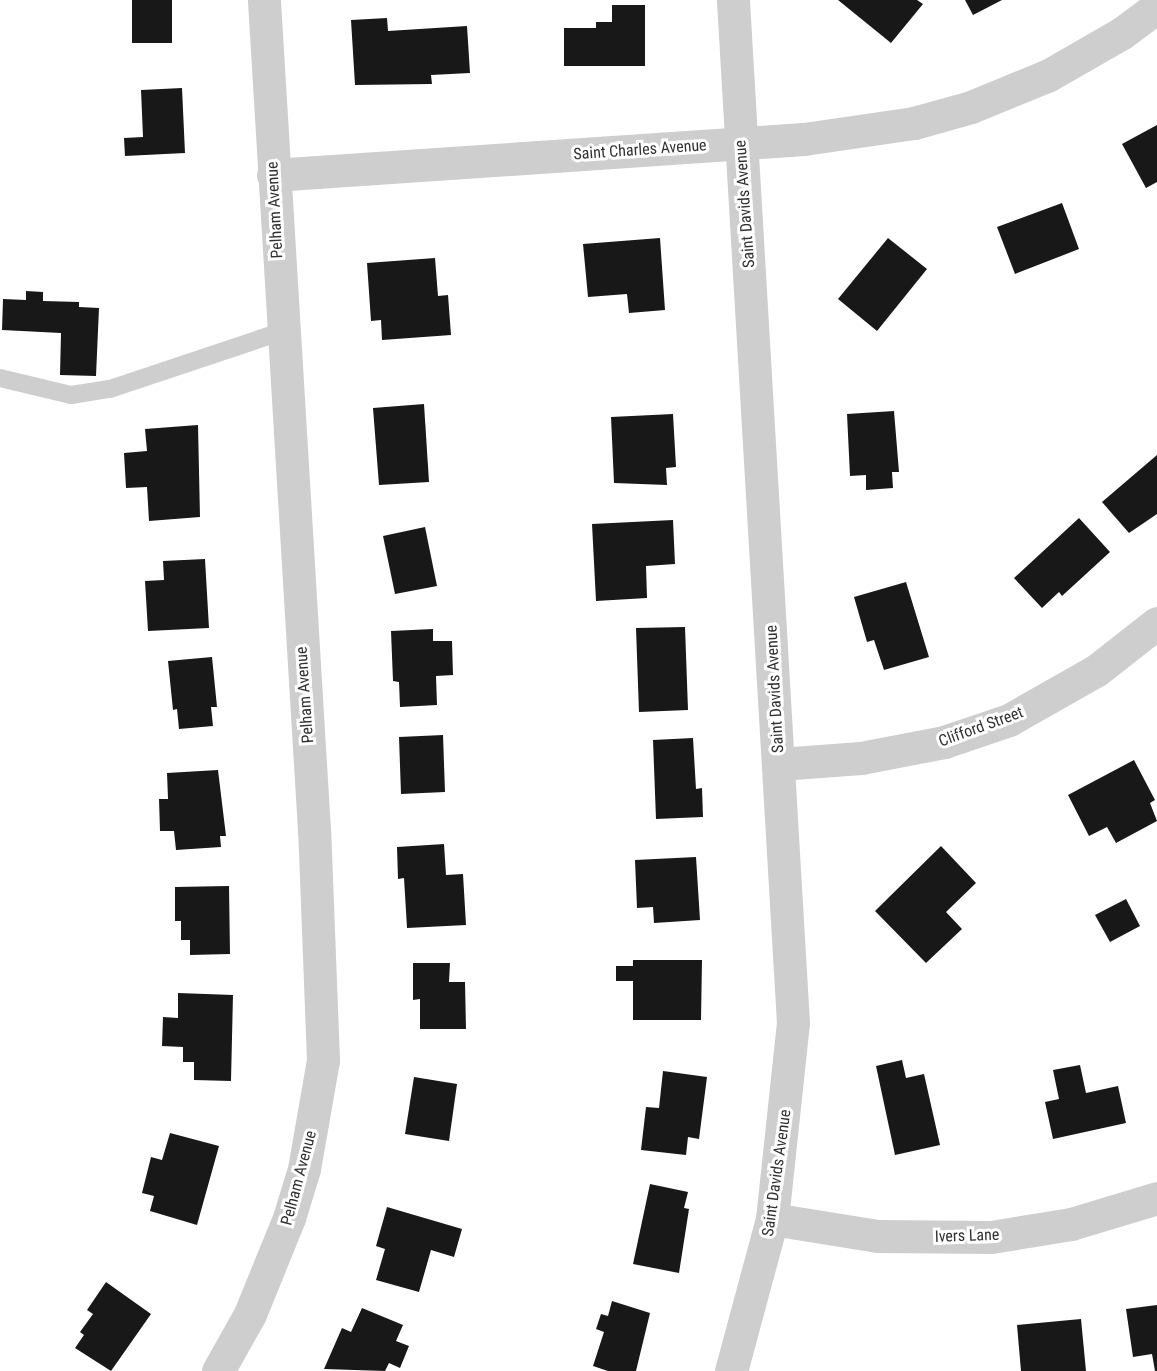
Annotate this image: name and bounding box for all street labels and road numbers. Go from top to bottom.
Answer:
street label: Saint Charles Avenue [573,136,707,164]
street label: Saint Davids Avenue [731,140,759,268]
street label: Pelham Avenue [263,161,287,259]
street label: Saint Davids Avenue [762,625,788,753]
street label: Pelham Avenue [292,646,318,744]
street label: Clifford Street [936,703,1026,751]
street label: Saint Davids Avenue [759,1108,795,1238]
street label: Pelham Avenue [277,1129,321,1227]
street label: Ivers Lane [934,1225,1000,1247]

